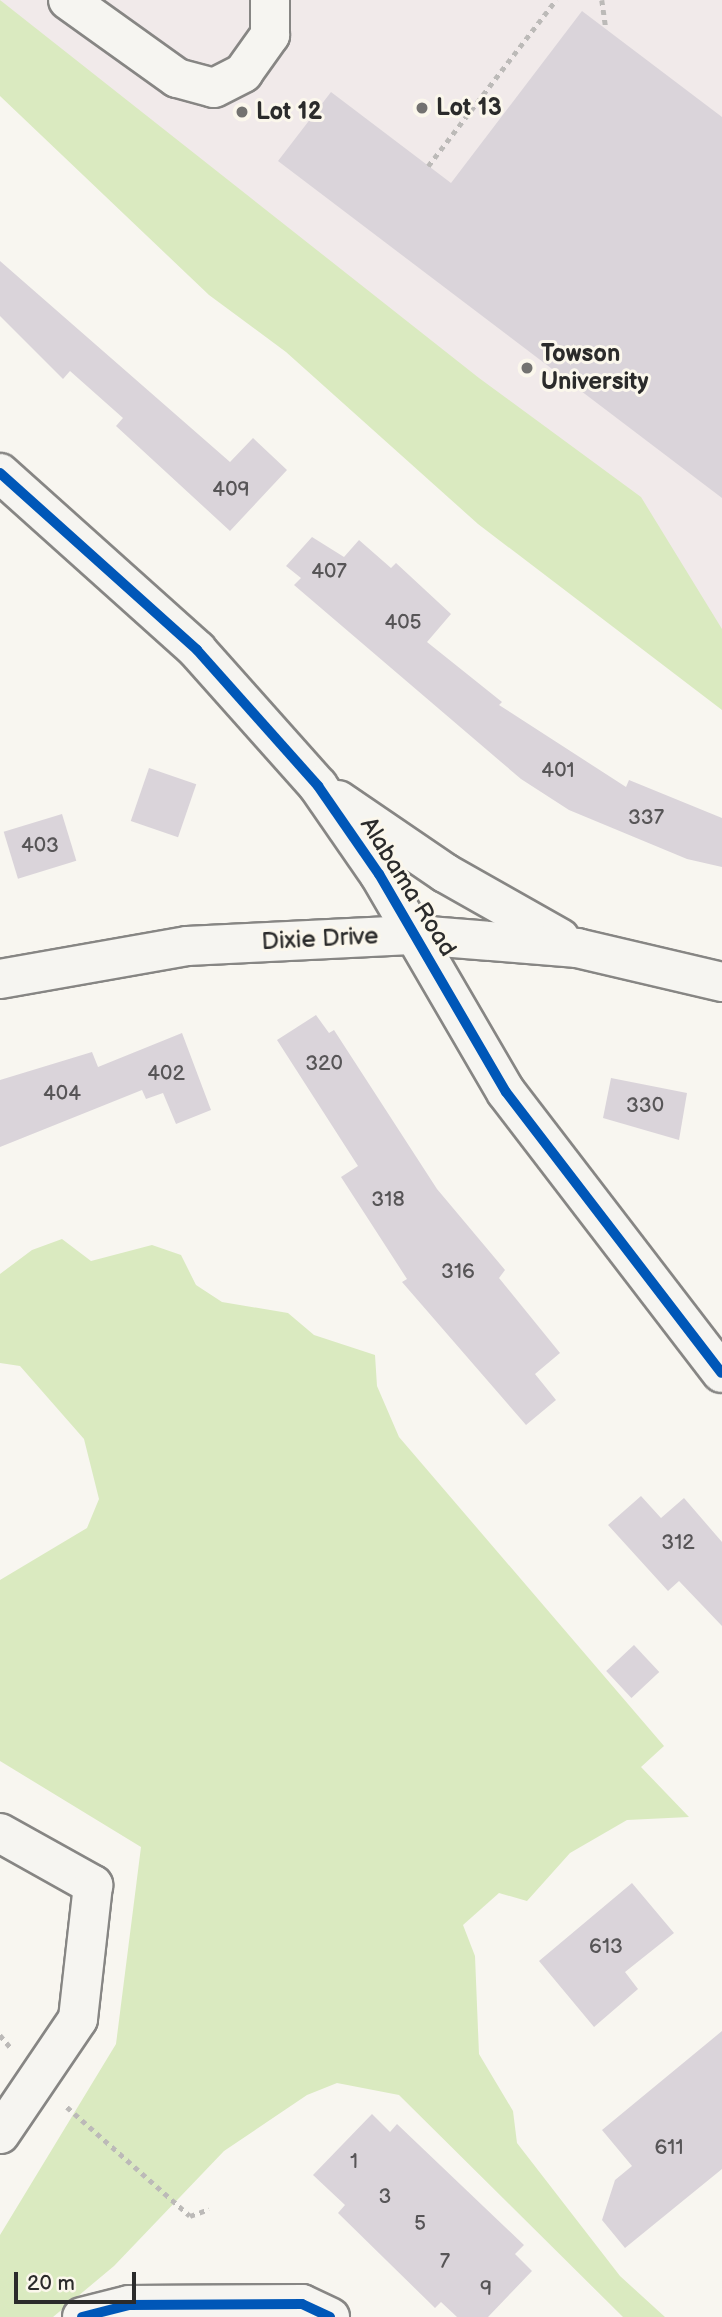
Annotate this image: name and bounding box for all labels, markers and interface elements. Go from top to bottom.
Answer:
place label: Lot 13 [436,94,502,122]
place label: Lot 12 [256,98,322,126]
marker: Lot 13 [414,100,430,116]
marker: Lot 12 [234,104,250,120]
place label: Towson University [541,340,648,396]
marker: Towson University [519,360,535,376]
house number: 409 [212,477,250,503]
house number: 407 [311,559,347,585]
house number: 405 [384,610,422,636]
house number: 401 [541,758,575,784]
house number: 337 [628,805,664,831]
street label: Alabama Road [354,812,462,962]
house number: 403 [21,833,59,859]
street label: Dixie Drive [261,922,379,956]
house number: 320 [305,1051,343,1077]
house number: 402 [147,1061,185,1087]
house number: 404 [43,1081,81,1107]
house number: 330 [626,1093,664,1119]
house number: 318 [371,1187,405,1213]
house number: 316 [441,1259,475,1285]
house number: 312 [661,1530,695,1556]
house number: 613 [589,1934,623,1960]
house number: 611 [654,2135,684,2161]
house number: 1 [350,2149,358,2175]
house number: 3 [379,2184,391,2210]
house number: 5 [414,2211,426,2237]
house number: 7 [440,2249,450,2275]
scale bar [18,2258,140,2302]
text: 20 m [27,2271,75,2296]
house number: 9 [480,2276,492,2302]

